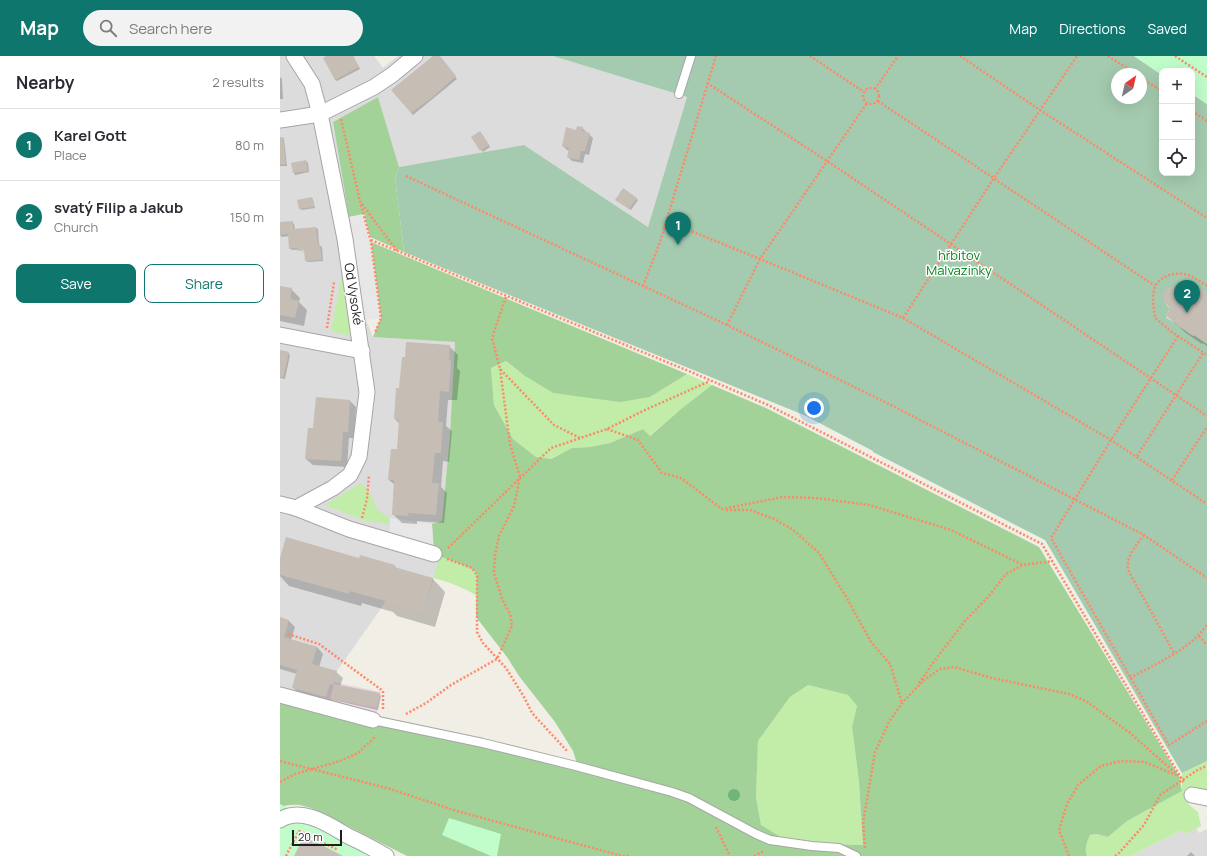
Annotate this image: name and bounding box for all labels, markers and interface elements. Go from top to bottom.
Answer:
search box [83,10,363,46]
text: Map [20,15,59,41]
icon: search [97,17,119,39]
text: Search here [129,18,212,39]
text: Map [1009,19,1037,38]
text: Directions [1059,19,1126,38]
text: Saved [1148,19,1187,38]
north arrow [1111,68,1147,104]
map controls [1159,68,1195,176]
button: + [1159,68,1195,104]
text: Nearby [16,71,74,94]
text: 2 results [212,73,264,91]
button: − [1159,104,1195,140]
text: Karel Gott [54,125,127,146]
text: 1 [26,136,32,154]
text: 80 m [235,136,264,154]
button: locate [1159,140,1195,176]
text: Place [54,146,87,164]
text: svatý Filip a Jakub [54,197,183,218]
text: 2 [25,208,33,226]
text: 150 m [230,208,264,226]
pin: 1 [665,212,691,245]
text: Church [54,218,98,236]
park label: hřbitov Malvazinky [926,246,992,279]
street label: Od Vysoké [340,262,368,327]
button: Save [16,264,136,303]
button: Share [144,264,264,303]
pin: 2 [1174,280,1200,313]
your location [804,398,824,418]
scale bar [292,828,342,847]
text: 20 m [298,829,323,844]

